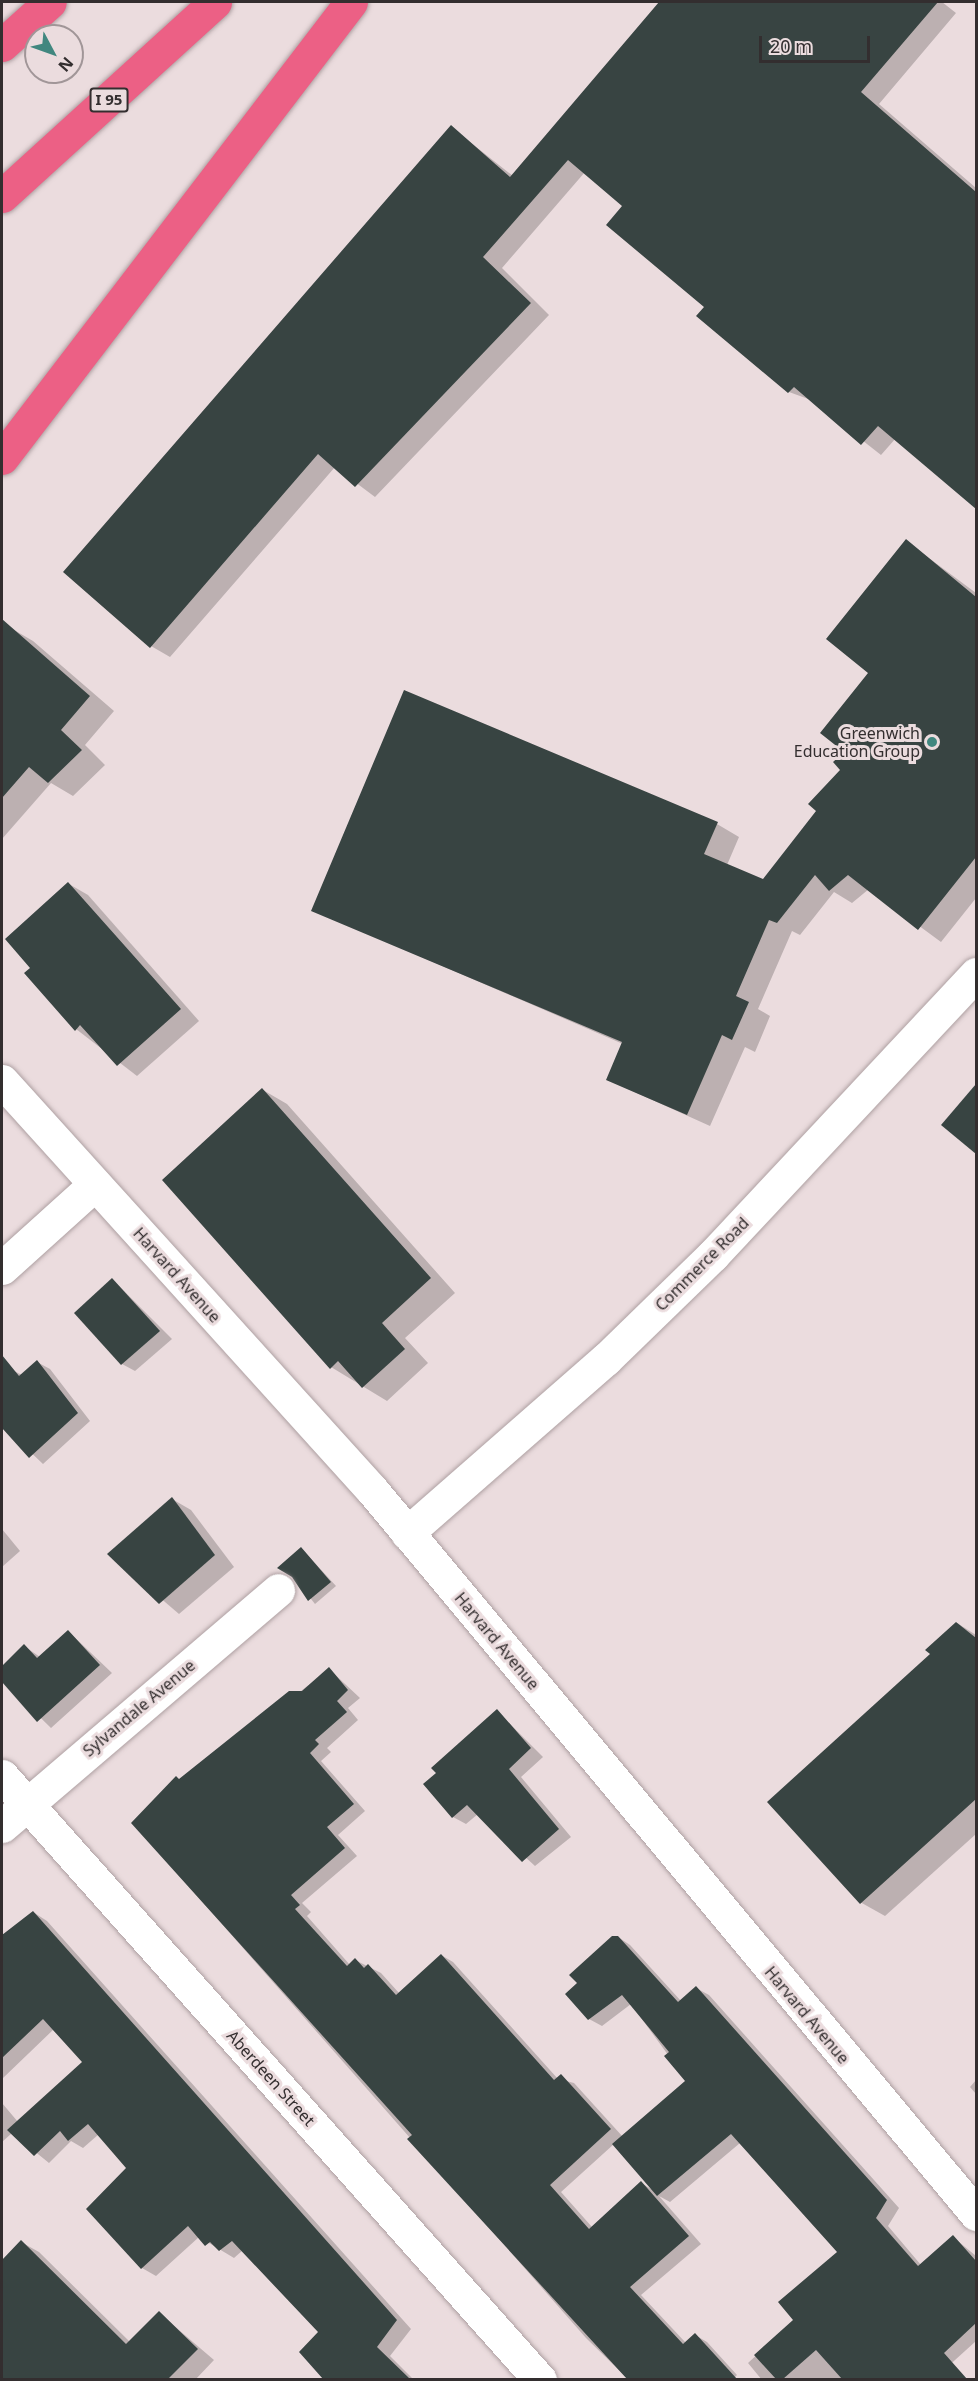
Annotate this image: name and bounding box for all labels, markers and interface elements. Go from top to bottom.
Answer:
north arrow [24,24,84,84]
scale bar [762,24,873,62]
text: 20 m [770,34,812,58]
text: N [54,52,79,77]
road number: I 95 [90,88,128,112]
place label: Greenwich Education Group [794,723,920,761]
marker: Greenwich Education Group [925,735,939,749]
street label: Commerce Road [651,1213,753,1315]
street label: Harvard Avenue [129,1224,225,1326]
street label: Harvard Avenue [451,1588,543,1694]
street label: Sylvandale Avenue [79,1656,199,1760]
street label: Harvard Avenue [761,1962,853,2068]
street label: Aberdeen Street [223,2026,319,2130]

